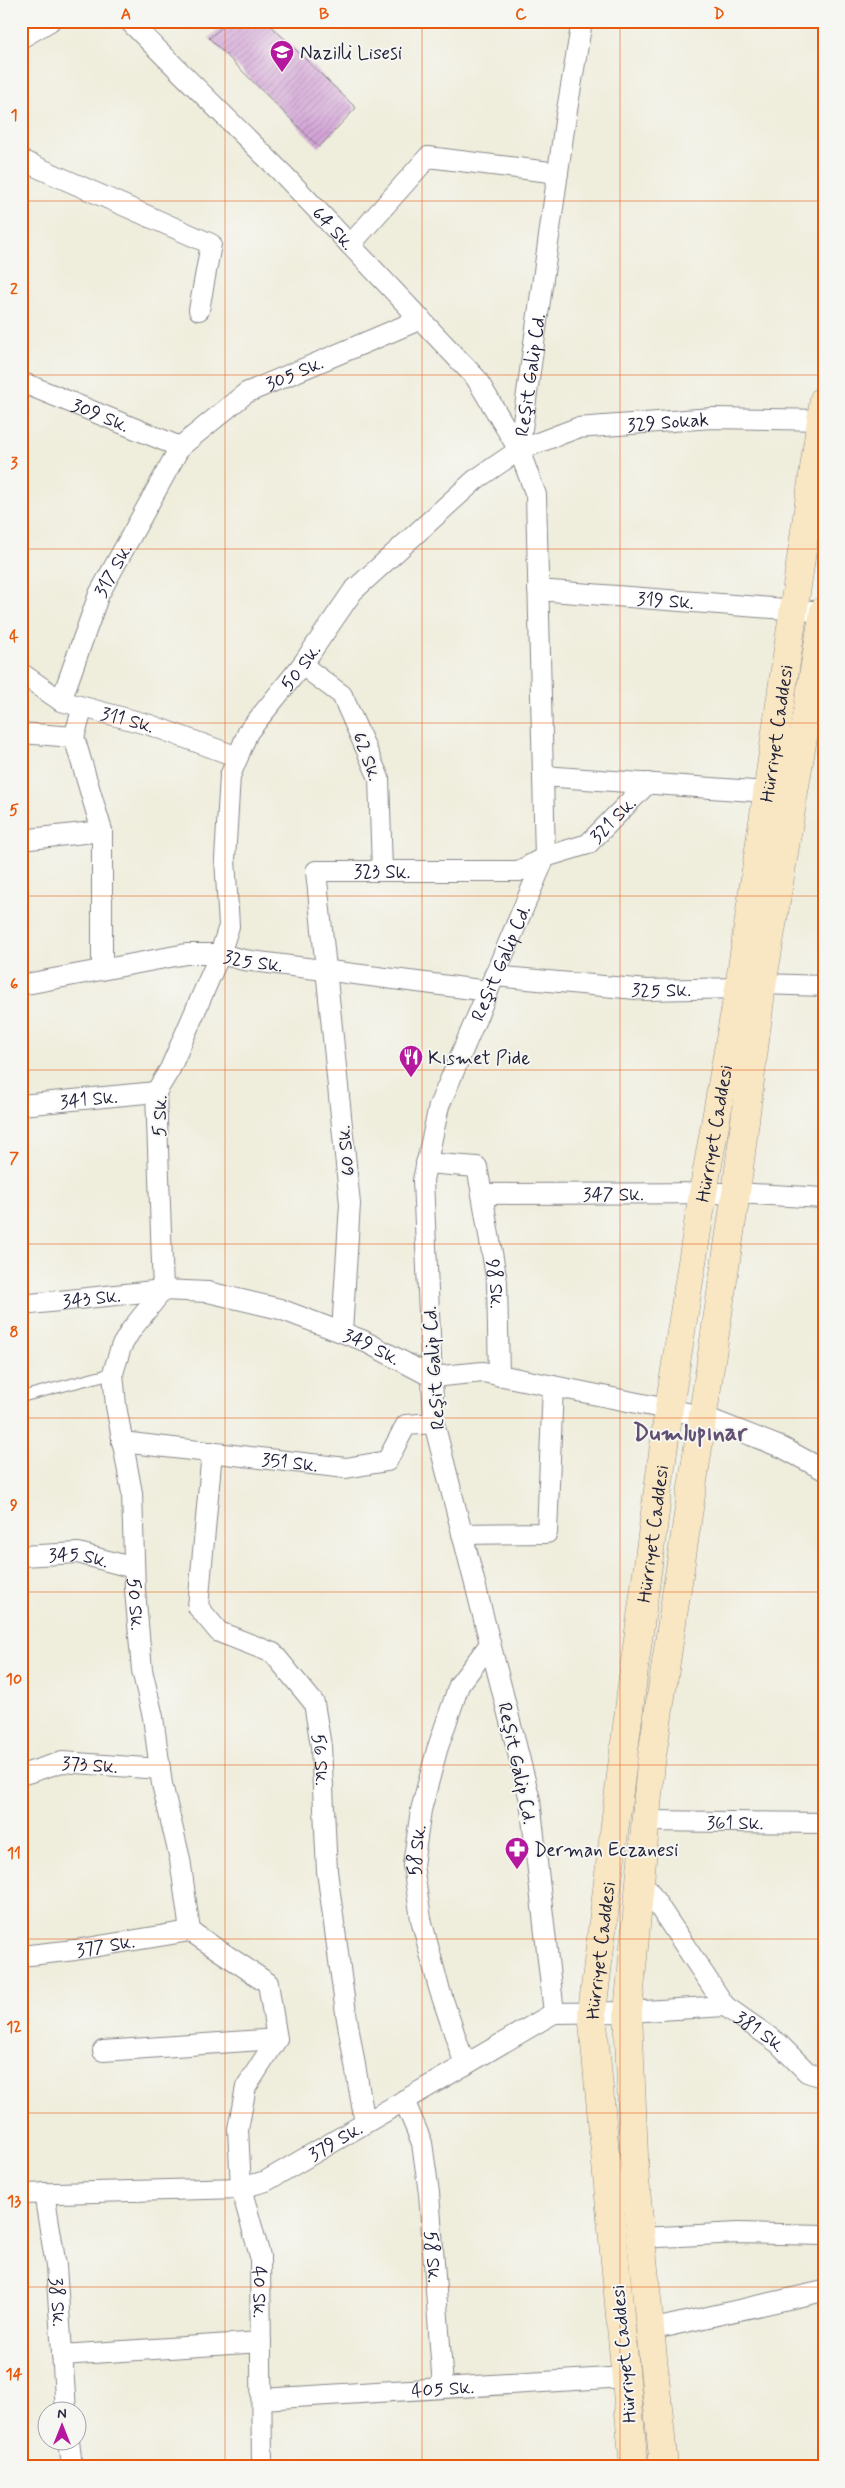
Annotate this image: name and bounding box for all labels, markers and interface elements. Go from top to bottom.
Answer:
text: A [121,4,131,25]
text: B [319,4,329,25]
text: C [515,4,527,25]
text: D [713,4,725,25]
school or university icon: Nazilli Lisesi [269,39,295,73]
place label: Nazilli Lisesi [300,41,402,66]
text: 1 [10,105,18,126]
street label: 64 Sk. [306,201,360,256]
text: 2 [10,279,18,300]
street label: Reşit Galip Cd. [510,312,552,438]
street label: 305 Sk. [262,351,328,397]
street label: 309 Sk. [68,393,132,439]
street label: 329 Sokak [626,407,710,438]
text: 3 [10,453,18,474]
street label: 317 Sk. [89,539,138,602]
street label: 319 Sk. [636,587,695,616]
text: 4 [9,626,19,647]
street label: 50 Sk. [275,639,327,696]
street label: Hürriyet Caddesi [755,663,800,804]
street label: 311 Sk. [98,701,158,740]
street label: 62 Sk. [346,729,387,784]
street label: 321 Sk. [585,792,642,849]
text: 5 [9,800,19,821]
street label: 323 Sk. [354,860,410,885]
street label: Reşit Galip Cd. [466,901,537,1025]
street label: 325 Sk. [221,944,284,979]
text: 6 [10,974,18,995]
street label: 325 Sk. [630,978,691,1004]
restaurant icon: Kısmet Pide [398,1044,424,1078]
place label: Kısmet Pide [428,1046,530,1071]
street label: Hürriyet Caddesi [691,1063,739,1204]
street label: 341 Sk. [59,1085,119,1115]
street label: 5 Sk. [147,1095,174,1137]
street label: 60 Sk. [331,1124,362,1177]
text: 7 [9,1148,19,1169]
street label: 347 Sk. [583,1182,644,1208]
street label: 98 Sk. [479,1257,509,1309]
street label: 343 Sk. [61,1284,122,1315]
street label: Reşit Galip Cd. [418,1305,451,1431]
text: 8 [9,1322,19,1343]
street label: 349 Sk. [340,1323,404,1372]
district label: Dumlupınar [633,1418,748,1449]
street label: 351 Sk. [260,1447,319,1479]
street label: Hürriyet Caddesi [632,1463,675,1604]
text: 9 [10,1495,18,1516]
street label: 345 Sk. [48,1542,111,1575]
street label: 50 Sk. [121,1578,149,1632]
text: 10 [6,1669,22,1690]
street label: Reşit Galip Cd. [491,1700,542,1827]
street label: 56 Sk. [305,1732,334,1786]
street label: 373 Sk. [61,1751,119,1780]
street label: 361 Sk. [706,1811,764,1836]
street label: 58 Sk. [402,1823,433,1878]
pharmacy icon: Derman Eczanesi [504,1836,530,1870]
place label: Derman Eczanesi [534,1838,678,1863]
text: 11 [7,1843,21,1864]
street label: Hürriyet Caddesi [581,1880,622,2020]
street label: 377 Sk. [74,1929,137,1964]
street label: 381 Sk. [729,2006,791,2058]
text: 12 [6,2017,22,2038]
street label: 379 Sk. [304,2116,367,2168]
text: 13 [7,2191,21,2212]
street label: 58 Sk. [418,2230,446,2284]
street label: 40 Sk. [246,2266,272,2318]
street label: 38 Sk. [43,2277,71,2328]
street label: Hürriyet Caddesi [606,2284,643,2424]
text: 14 [6,2364,23,2385]
street label: 405 Sk. [411,2375,475,2404]
north arrow [38,2400,88,2450]
text: N [57,2405,67,2423]

